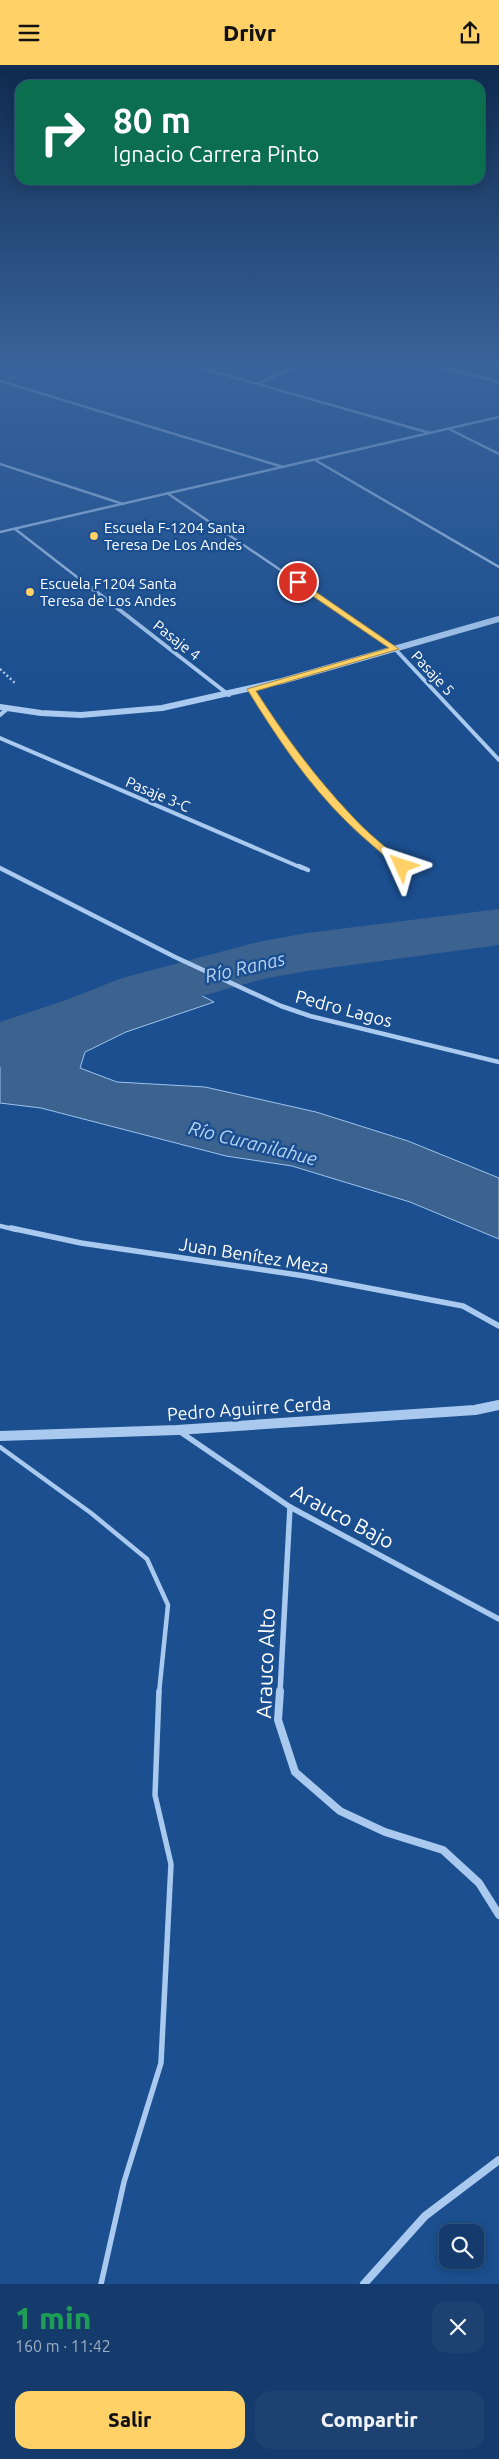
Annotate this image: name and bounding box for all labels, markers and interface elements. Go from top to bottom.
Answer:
icon: menu [15,19,43,47]
icon: share [456,19,484,47]
text: Drivr [223,20,276,45]
icon: right [30,100,95,165]
text: 80 m [113,100,191,140]
text: Ignacio Carrera Pinto [113,141,319,166]
place label: Escuela F-1204 Santa Teresa De Los Andes [104,519,245,553]
marker: Escuela F-1204 Santa Teresa De Los Andes [88,530,100,542]
pin [277,561,319,603]
icon: arrive [284,568,312,596]
place label: Escuela F1204 Santa Teresa de Los Andes [40,575,177,609]
marker: Escuela F1204 Santa Teresa de Los Andes [24,586,36,598]
street label: Pasaje 4 [150,616,204,664]
street label: Pasaje 5 [408,647,458,699]
street label: Pasaje 3-C [123,773,193,815]
position arrow [375,839,427,891]
water label: Río Ranas [203,947,287,987]
street label: Pedro Lagos [293,985,395,1031]
water label: Río Curanilahue [186,1116,320,1170]
street label: Juan Benítez Meza [178,1233,330,1277]
street label: Pedro Aguirre Cerda [166,1392,332,1424]
street label: Arauco Bajo [288,1479,398,1553]
street label: Arauco Alto [251,1607,279,1719]
map controls [439,2224,484,2269]
button: search [439,2224,484,2269]
text: 1 min [15,2301,91,2335]
button: close [432,2301,484,2353]
text: 160 m · 11:42 [15,2337,111,2355]
button: Salir [15,2391,245,2449]
button: Compartir [255,2391,484,2449]

